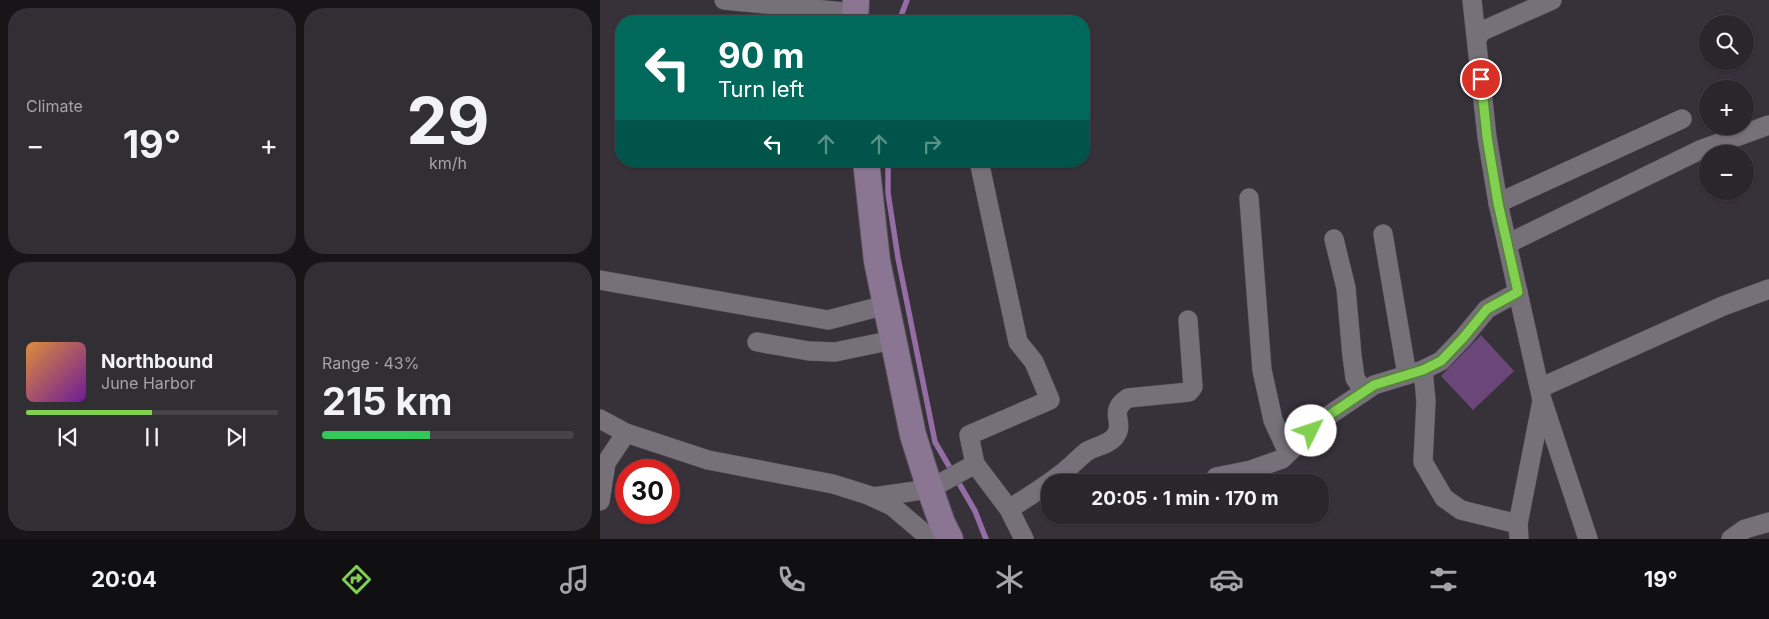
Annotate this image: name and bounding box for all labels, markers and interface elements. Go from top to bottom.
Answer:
map controls [1699,15,1754,200]
button: search [1699,15,1754,70]
text: 90 m [718,34,805,76]
icon: left [635,35,700,100]
pin [1460,58,1502,100]
icon: arrive [1467,65,1495,93]
text: Turn left [718,76,804,102]
button: + [1699,80,1754,135]
text: 29 [406,81,490,160]
text: Climate [26,96,83,116]
text: 19° [123,121,181,167]
text: − [26,128,45,162]
text: + [259,128,278,162]
icon: left [759,130,787,158]
icon: ahead [812,130,840,158]
icon: ahead [865,130,893,158]
icon: right [918,130,946,158]
button: − [1699,145,1754,200]
text: km/h [429,153,467,173]
text: Northbound [101,350,213,373]
text: Range · 43% [322,353,419,373]
text: June Harbor [101,373,195,393]
text: 215 km [322,378,452,424]
position arrow [1284,404,1336,456]
icon: previous [54,423,82,451]
icon: pause [138,423,166,451]
icon: next [222,423,250,451]
speed limit sign: 30 [615,459,680,524]
text: 20:05 · 1 min · 170 m [1091,487,1279,510]
icon: directions [339,562,374,597]
icon: music [557,562,592,597]
icon: phone [774,562,809,597]
icon: climate [992,562,1027,597]
icon: car [1209,562,1244,597]
icon: filters [1426,562,1461,597]
text: 20:04 [91,566,157,592]
text: 19° [1644,566,1678,592]

